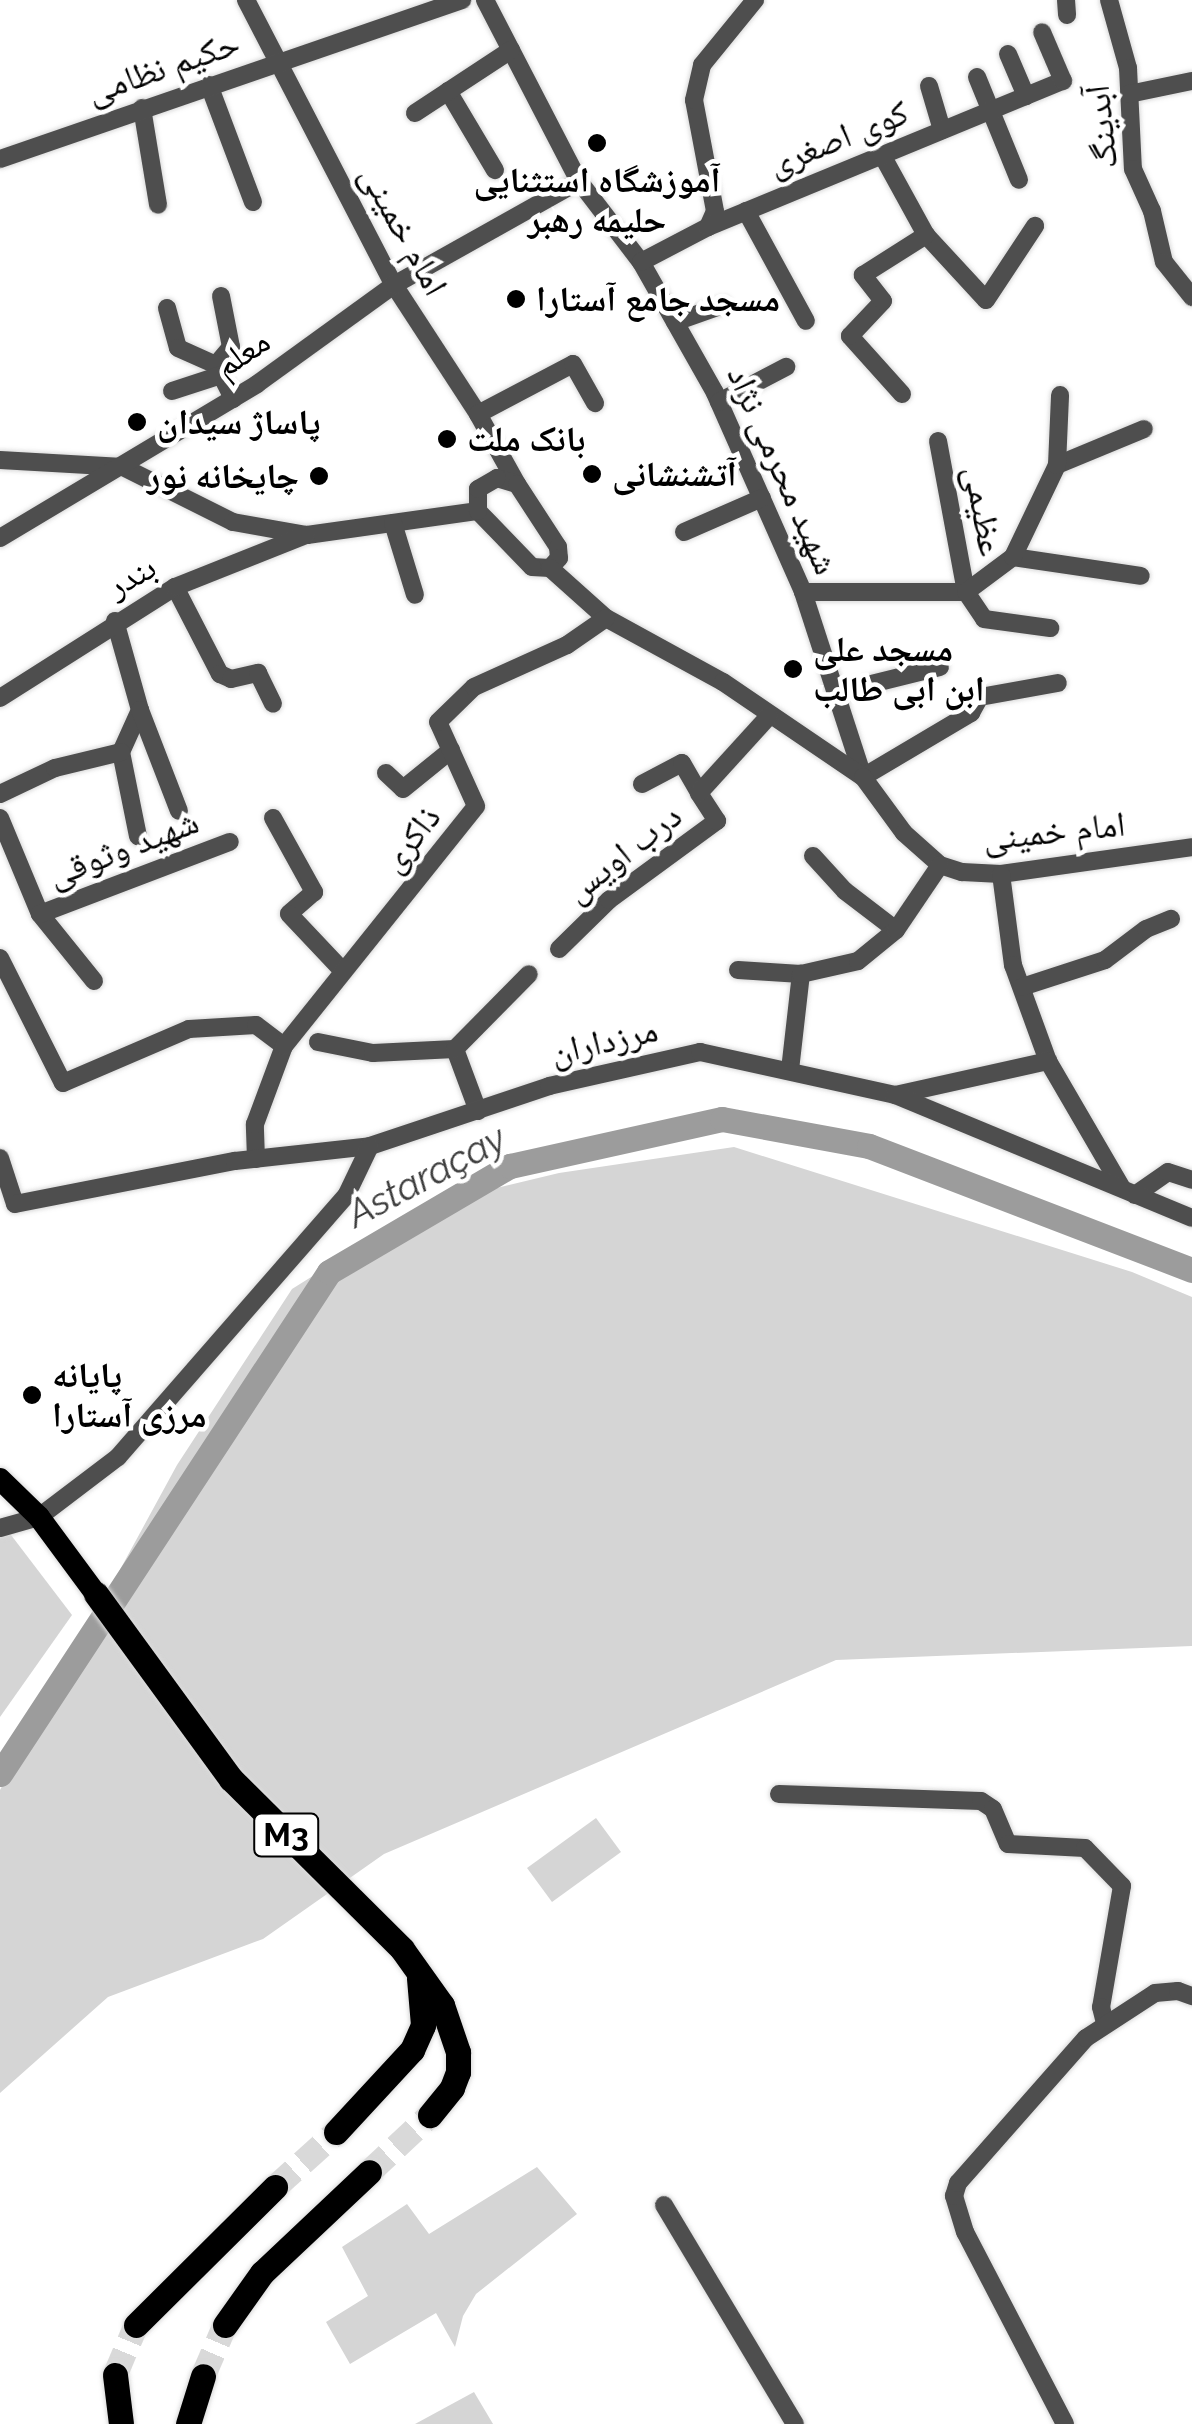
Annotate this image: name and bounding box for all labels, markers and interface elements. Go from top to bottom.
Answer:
street label: حکیم نظامی [81,21,245,113]
street label: آبدینگ [1076,83,1126,171]
street label: کوی اصغری [762,91,914,185]
marker: آموزشگاه استثنایی حلیمه رهبر [586,132,608,154]
street label: امام خمینی [351,157,457,303]
place label: آموزشگاه استثنایی حلیمه رهبر [473,159,721,241]
place label: مسجد جامع آستارا [536,278,780,320]
marker: مسجد جامع آستارا [505,288,527,310]
street label: معلم [206,320,278,386]
street label: شهید محرمی نژاد [718,359,848,581]
place label: پاساژ سیدان [157,401,320,443]
marker: پاساژ سیدان [126,411,148,433]
place label: بانک ملت [467,418,585,460]
marker: بانک ملت [436,428,458,450]
place label: آتشنشانی [612,453,737,495]
place label: چایخانه نور [147,455,299,497]
marker: آتشنشانی [581,463,603,485]
street label: عظیمی [955,463,1013,559]
marker: چایخانه نور [308,465,330,487]
street label: بندر [99,546,163,606]
place label: مسجد علی ابن ابی طالب [813,628,985,710]
marker: مسجد علی ابن ابی طالب [782,658,804,680]
street label: درب اویس [556,795,690,911]
street label: ذاکری [371,797,449,881]
street label: شهید وثوقی [42,800,204,896]
street label: امام خمینی [981,803,1127,859]
street label: مرزداران [546,1008,662,1074]
water label: Astaraçay [339,1115,513,1237]
place label: پایانه مرزی آستارا [52,1354,206,1436]
marker: پایانه مرزی آستارا [21,1384,43,1406]
road number: M3 [251,1808,321,1862]

